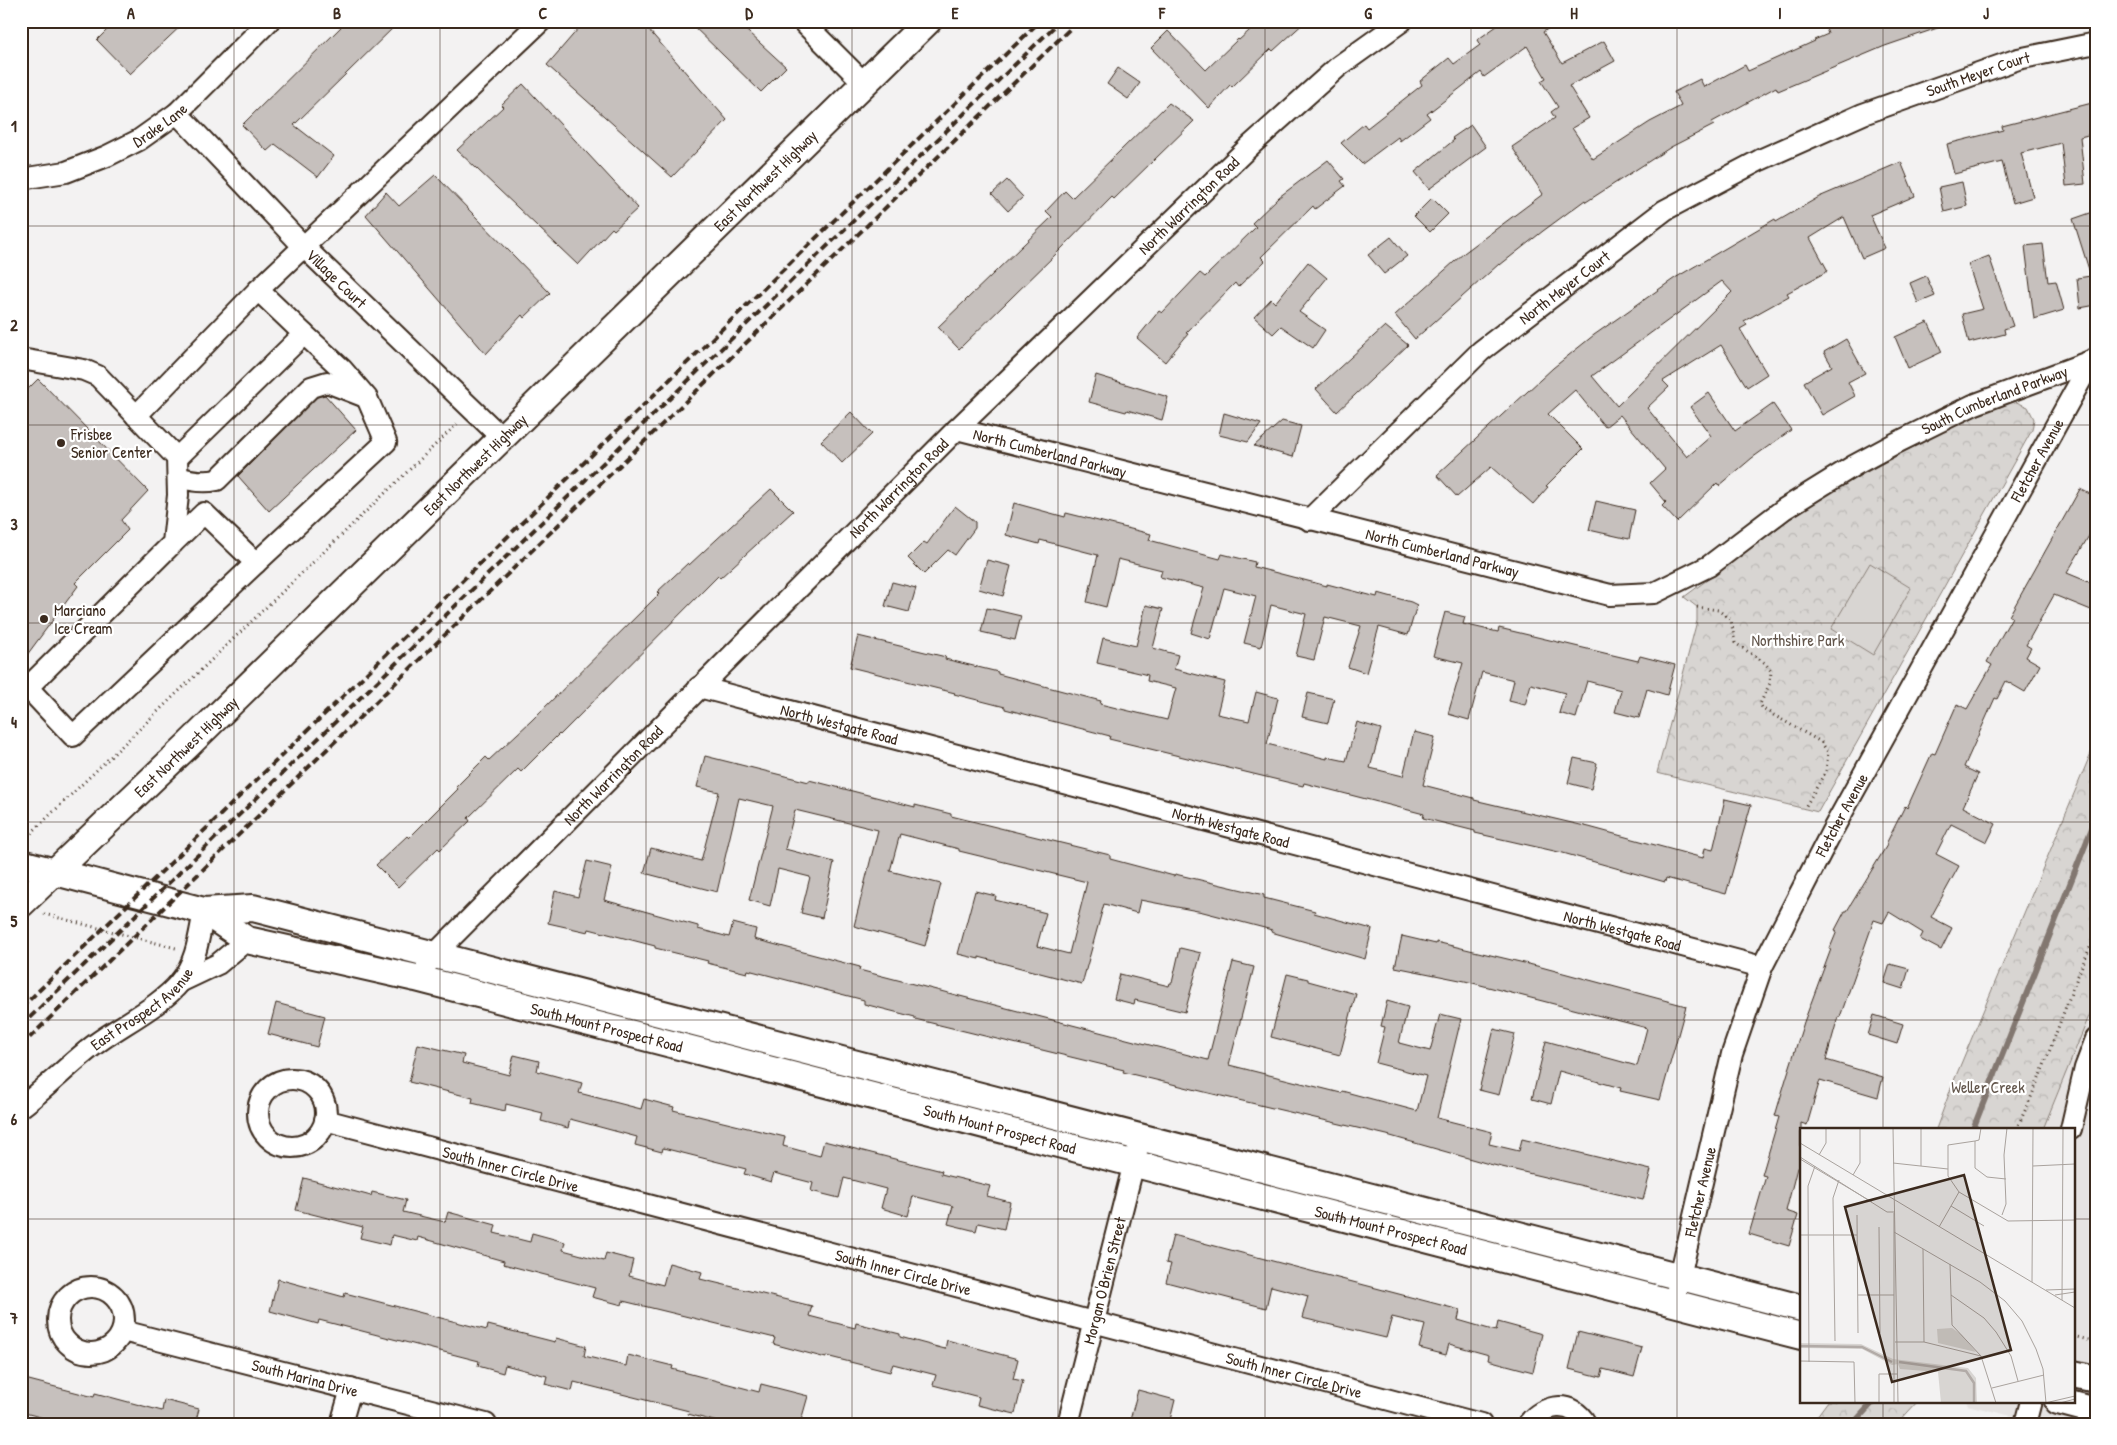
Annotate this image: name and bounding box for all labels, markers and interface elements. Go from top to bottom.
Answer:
text: A [127,2,135,24]
text: B [333,2,341,24]
text: C [539,2,548,24]
text: D [745,2,753,24]
text: E [951,2,959,24]
text: F [1158,2,1166,24]
text: G [1364,2,1372,24]
text: H [1570,2,1578,24]
text: I [1778,2,1782,24]
text: J [1983,2,1989,24]
street label: South Meyer Court [1923,46,2032,102]
street label: Drake Lane [129,97,193,152]
text: 1 [11,115,17,137]
street label: East Northwest Highway [709,125,822,236]
street label: North Warrington Road [1133,151,1244,259]
street label: Village Court [302,244,372,313]
street label: North Meyer Court [1514,245,1615,329]
text: 2 [10,314,18,336]
street label: South Cumberland Parkway [1918,360,2071,440]
street label: East Northwest Highway [418,408,532,520]
street label: Fletcher Avenue [2004,414,2069,507]
place label: Frisbee Senior Center [70,423,152,463]
street label: North Cumberland Parkway [971,423,1129,483]
street label: North Warrington Road [844,433,953,543]
marker: Frisbee Senior Center [55,437,67,449]
text: 3 [10,513,18,535]
street label: North Cumberland Parkway [1364,522,1522,583]
place label: Marciano Ice Cream [54,599,113,639]
marker: Marciano Ice Cream [38,613,50,625]
park label: Northshire Park [1752,629,1845,651]
street label: East Northwest Highway [129,691,243,802]
street label: North Westgate Road [778,698,900,750]
text: 4 [11,711,17,733]
street label: North Warrington Road [558,720,667,830]
street label: Fletcher Avenue [1809,769,1873,861]
street label: North Westgate Road [1170,801,1292,853]
street label: North Westgate Road [1562,904,1683,956]
text: 5 [11,910,18,932]
street label: East Prospect Avenue [86,963,198,1055]
street label: South Mount Prospect Road [528,997,685,1057]
park label: Weller Creek [1951,1076,2025,1098]
street label: South Mount Prospect Road [921,1099,1078,1159]
text: 6 [11,1108,18,1130]
inset map [1800,1128,2074,1402]
street label: South Inner Circle Drive [440,1140,582,1197]
street label: Fletcher Avenue [1678,1144,1721,1240]
street label: South Mount Prospect Road [1312,1200,1469,1260]
street label: Morgan O'Brien Street [1078,1214,1131,1346]
street label: South Inner Circle Drive [833,1244,974,1301]
text: 7 [9,1307,18,1329]
street label: South Inner Circle Drive [1224,1346,1365,1403]
street label: South Marina Drive [250,1353,361,1402]

